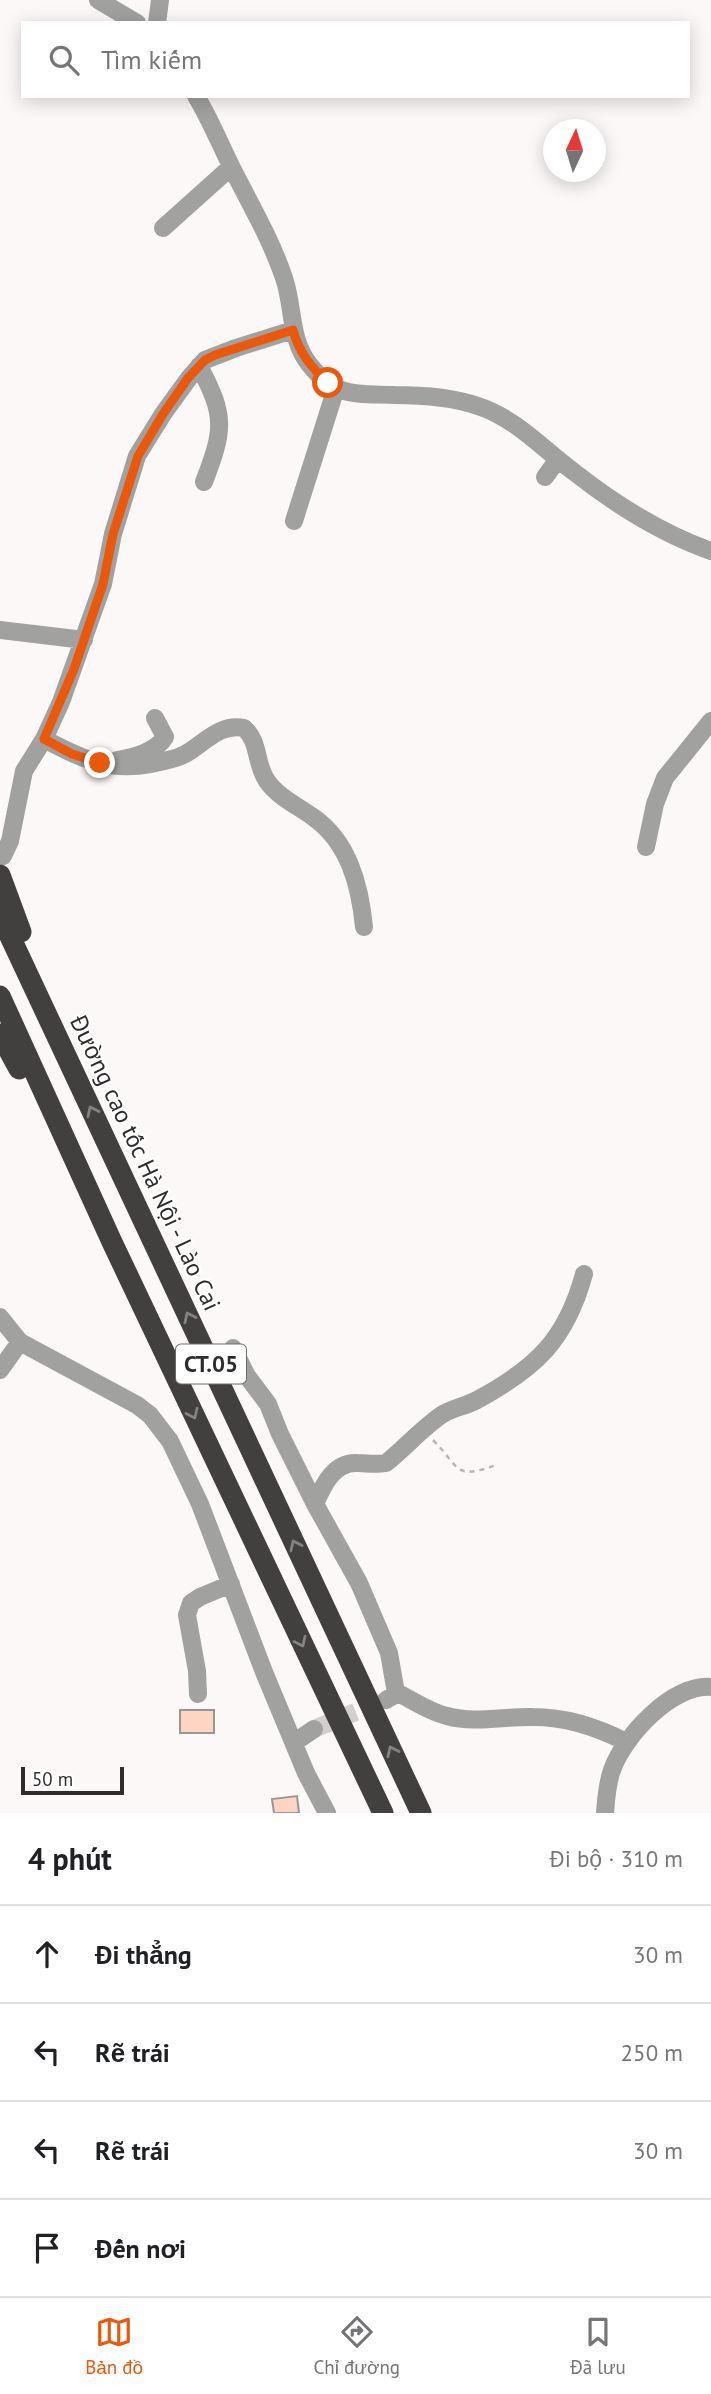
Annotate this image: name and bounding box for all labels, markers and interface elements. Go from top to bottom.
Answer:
search box [21,21,690,98]
icon: search [45,41,83,79]
text: Tìm kiếm [101,43,202,76]
north arrow [543,119,606,182]
route start [312,367,343,398]
route end [84,747,115,778]
street label: Đường cao tốc Hà Nội - Lào Cai [63,1009,228,1316]
one-way arrow [86,1106,100,1118]
one-way arrow [183,1312,197,1324]
road number: CT.05 [176,1344,246,1384]
one-way arrow [185,1407,199,1419]
one-way arrow [290,1540,304,1552]
one-way arrow [293,1635,307,1647]
one-way arrow [386,1746,400,1758]
scale bar [21,1764,124,1796]
text: 50 m [32,1767,73,1791]
text: 4 phút [28,1839,112,1878]
text: Đi bộ · 310 m [550,1844,683,1873]
icon: ahead [28,1935,66,1973]
text: Đi thẳng [95,1938,192,1971]
text: 30 m [633,1940,683,1969]
icon: left [28,2033,66,2071]
text: Rẽ trái [95,2036,170,2069]
text: 250 m [621,2038,683,2067]
icon: left [28,2131,66,2169]
text: Rẽ trái [95,2134,170,2167]
text: 30 m [633,2136,683,2165]
icon: arrive [28,2229,66,2267]
text: Đến nơi [95,2232,186,2265]
tab: Bản đồ [85,2313,143,2379]
tab: Chỉ đường [313,2313,400,2379]
tab: Đã lưu [570,2313,626,2379]

